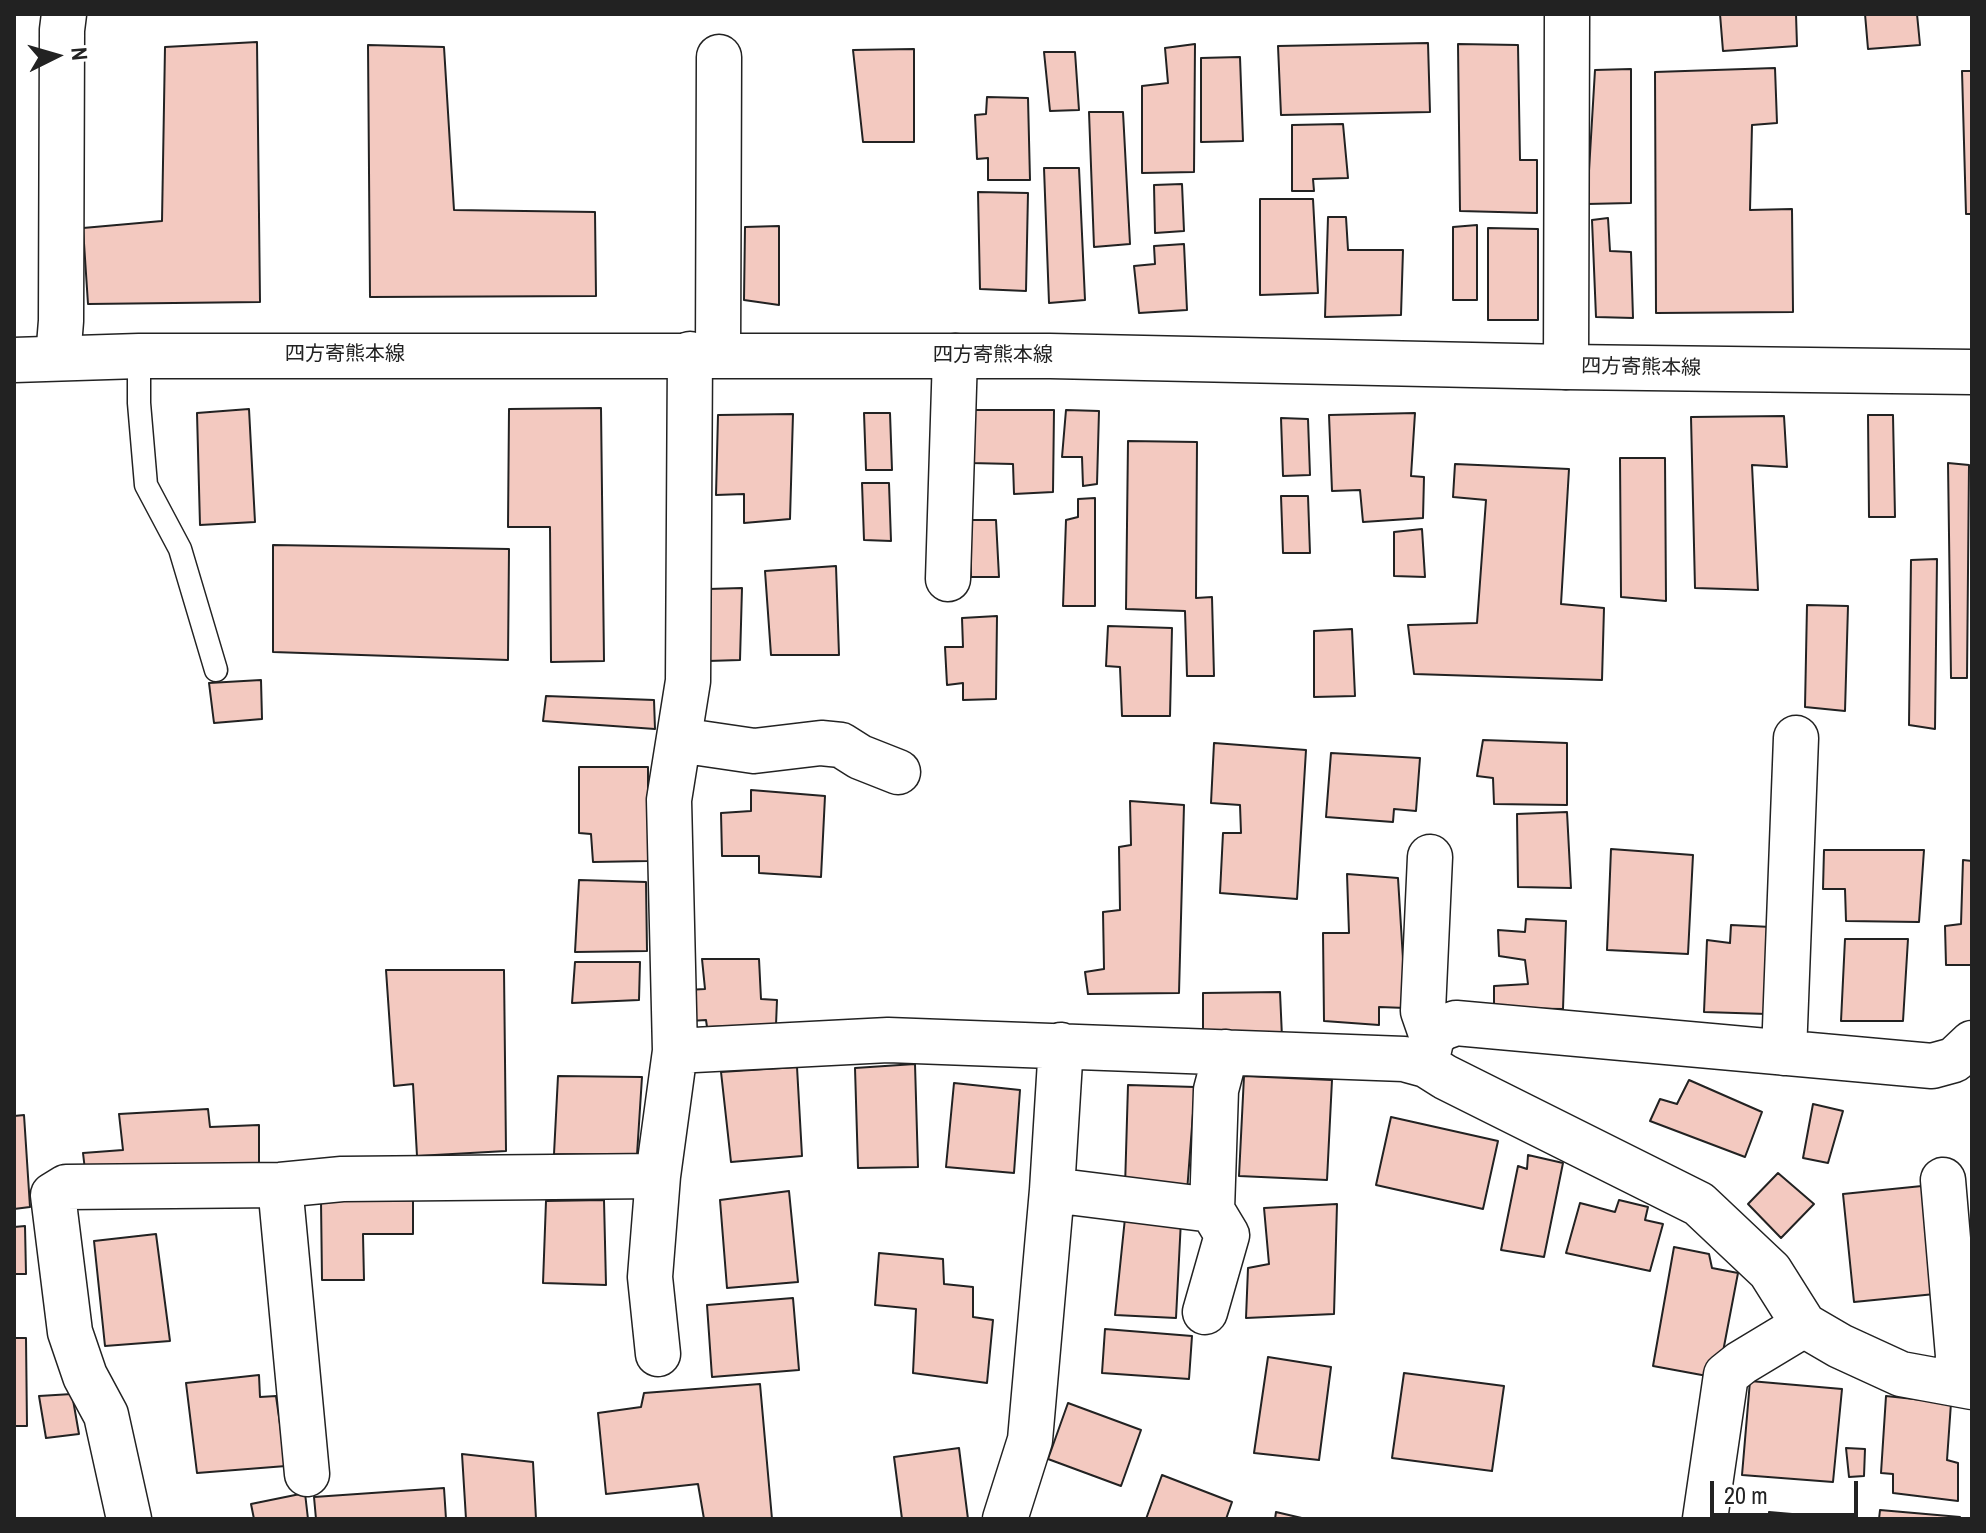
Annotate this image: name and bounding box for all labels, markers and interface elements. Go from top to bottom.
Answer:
north arrow [16,16,96,96]
text: N [64,46,95,62]
street label: 四方寄熊本線 [285,343,405,367]
street label: 四方寄熊本線 [933,344,1053,368]
street label: 四方寄熊本線 [1581,355,1701,381]
scale bar [1714,1465,1862,1515]
text: 20 m [1724,1479,1768,1511]

